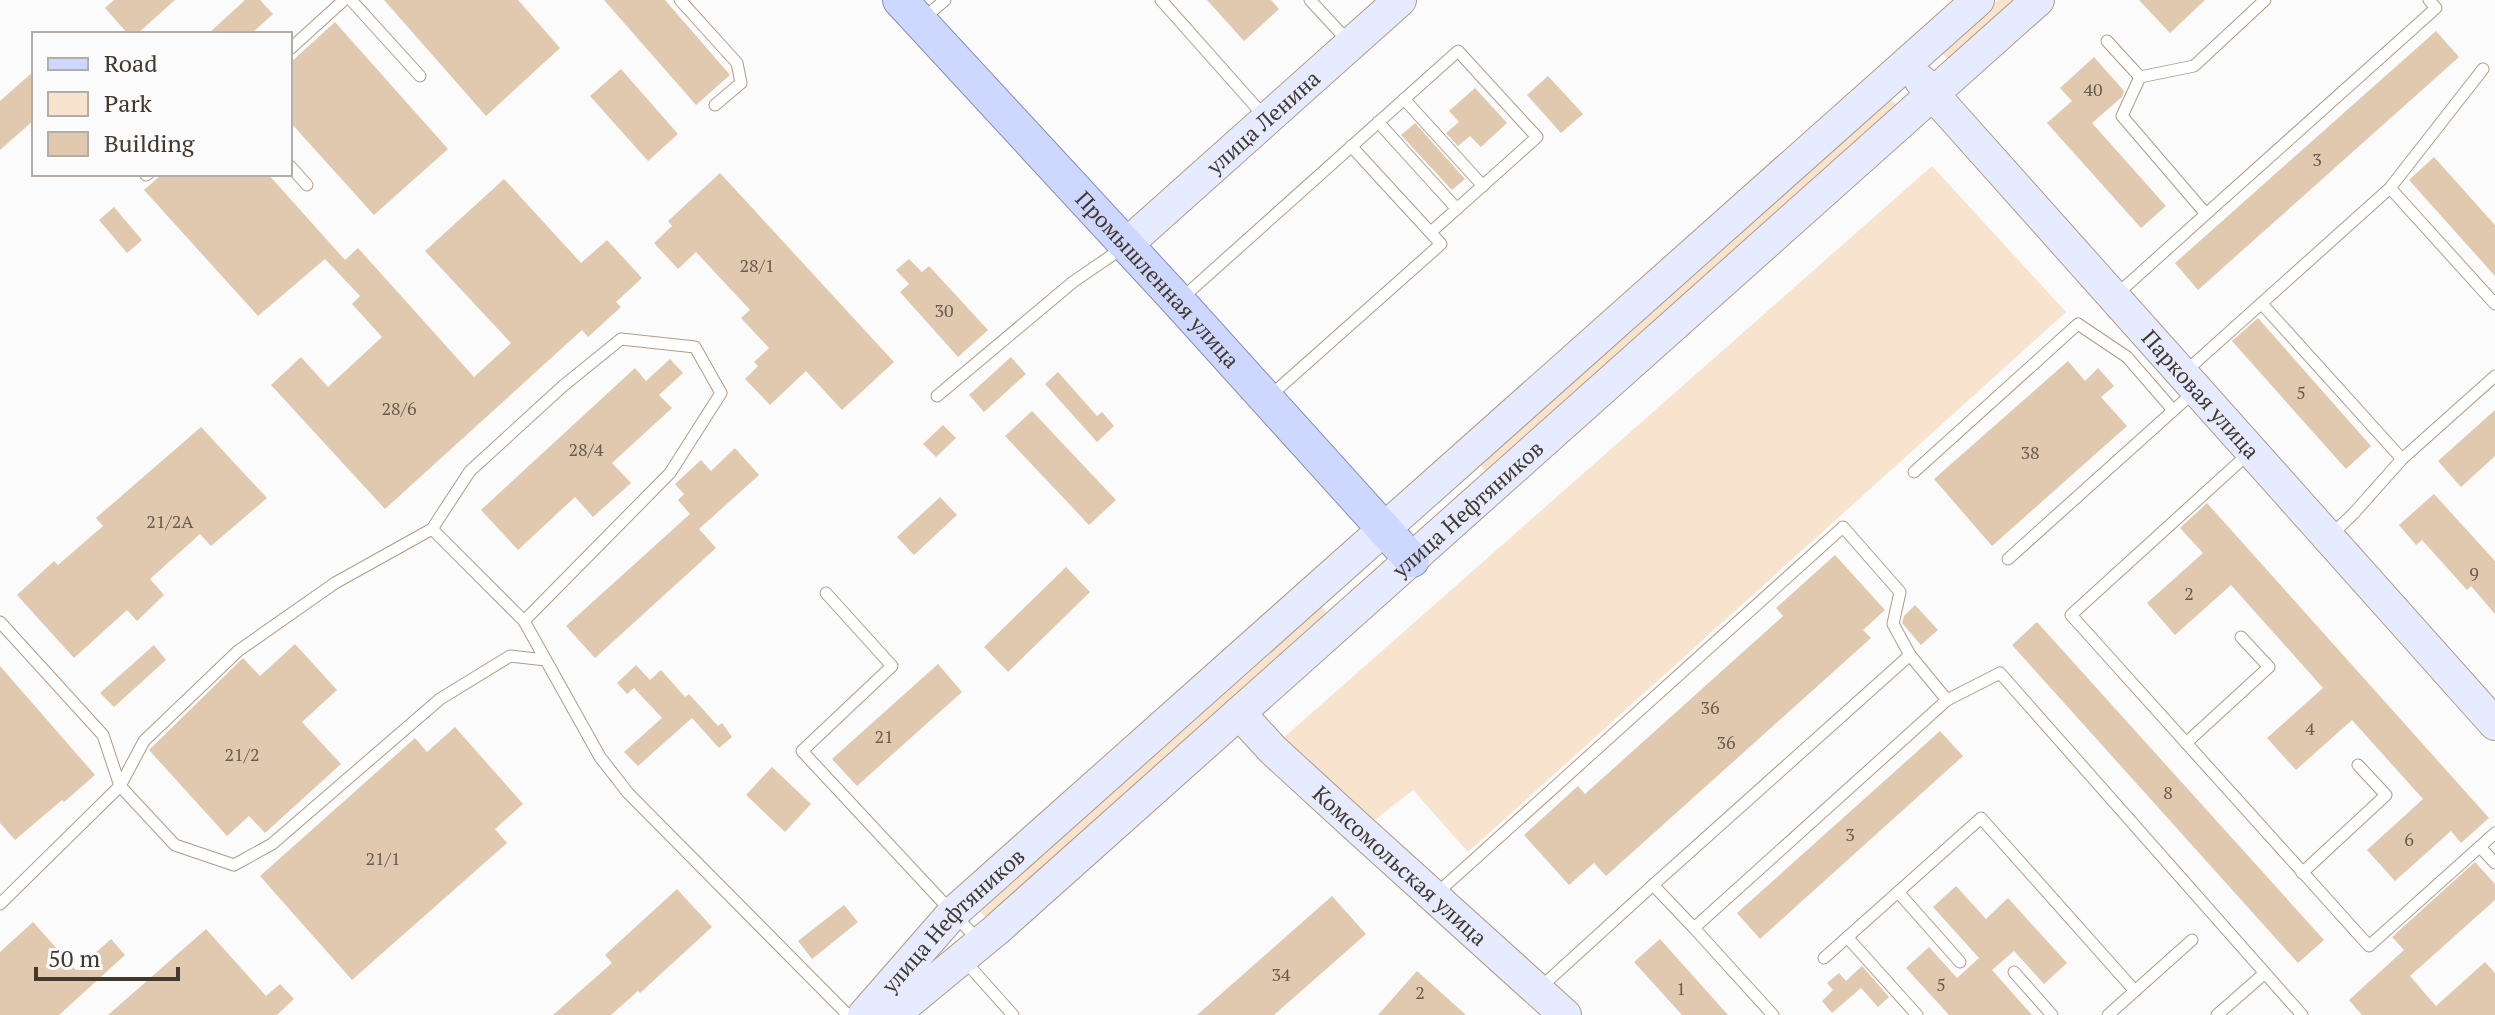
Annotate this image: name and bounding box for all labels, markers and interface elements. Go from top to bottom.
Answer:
legend [32,32,292,176]
text: Road [104,47,158,79]
street label: улица Ленина [1199,64,1326,181]
house number: 40 [2083,77,2103,101]
text: Park [104,87,153,119]
text: Building [104,127,195,159]
house number: 3 [2312,147,2322,171]
street label: Промышленная улица [1069,184,1246,374]
house number: 28/1 [740,253,774,277]
house number: 30 [934,298,954,322]
street label: Парковая улица [2136,323,2266,465]
house number: 5 [2296,380,2306,404]
house number: 28/6 [382,396,417,420]
street label: улица Нефтяников [1385,433,1549,584]
house number: 28/4 [569,437,604,461]
house number: 38 [2020,440,2040,464]
house number: 21/2А [146,509,194,533]
house number: 9 [2469,561,2479,585]
house number: 2 [2184,581,2194,605]
house number: 36 [1700,695,1720,719]
house number: 4 [2305,716,2315,740]
house number: 21 [874,724,894,748]
house number: 36 [1716,730,1736,754]
house number: 21/2 [225,742,259,766]
street label: Комсомольская улица [1307,779,1494,952]
house number: 8 [2163,780,2173,804]
house number: 3 [1845,822,1855,846]
house number: 6 [2404,827,2414,851]
street label: улица Нефтяников [874,841,1030,1000]
house number: 21/1 [366,846,400,870]
scale bar [36,931,178,981]
text: 50 m [48,942,100,974]
house number: 34 [1271,962,1291,986]
house number: 5 [1936,972,1946,996]
house number: 1 [1676,976,1686,1000]
house number: 2 [1415,980,1425,1004]

